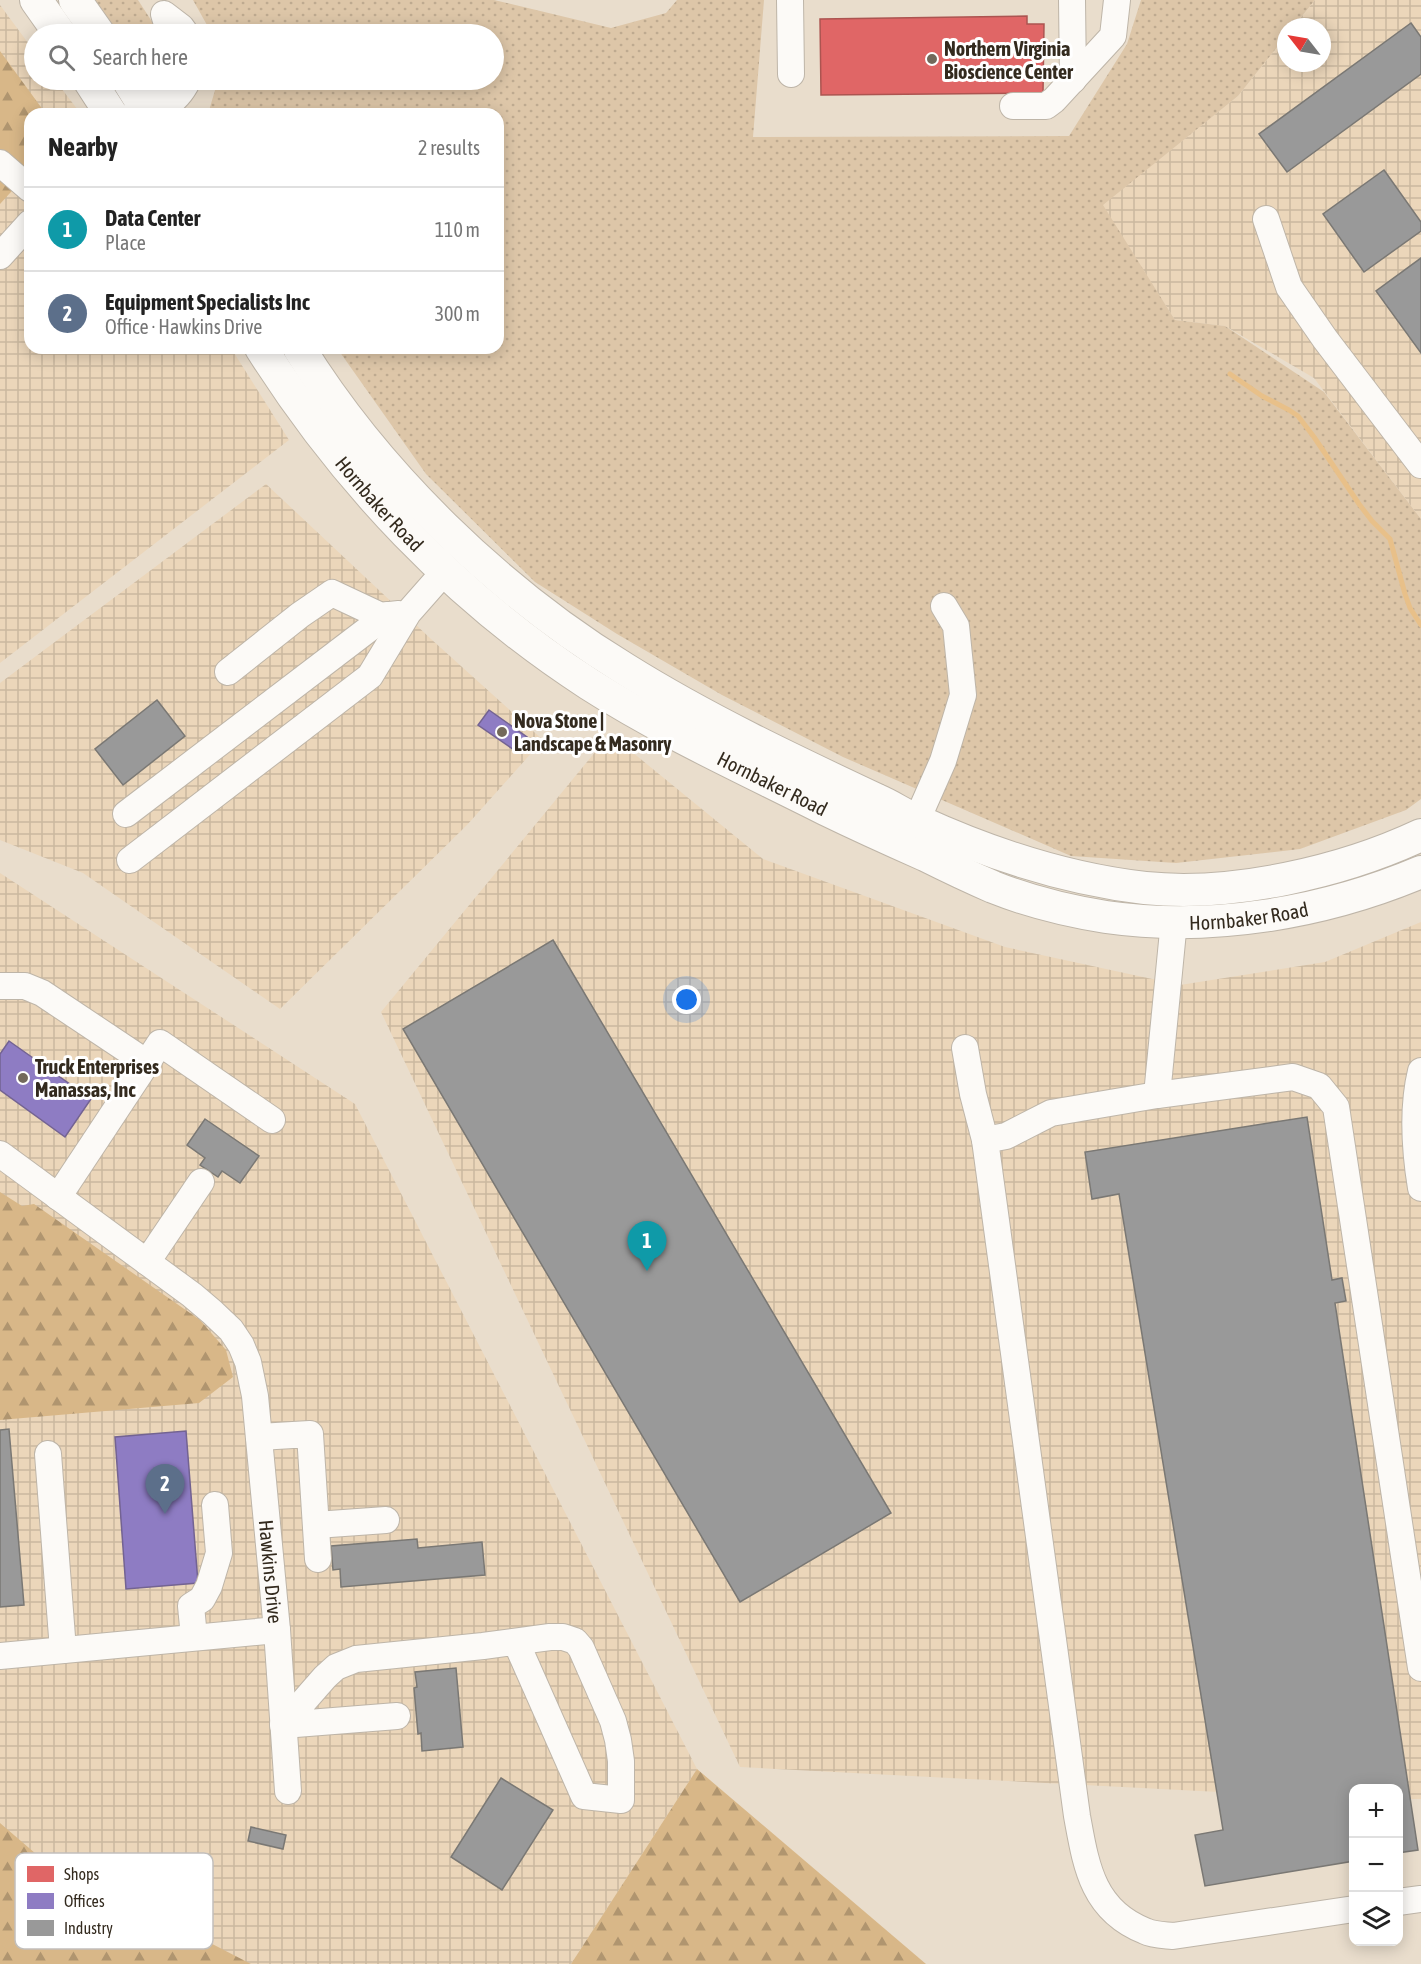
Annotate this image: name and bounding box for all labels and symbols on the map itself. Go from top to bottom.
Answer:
north arrow [1277,18,1331,72]
place label: Northern Virginia Bioscience Center [944,37,1074,83]
marker: Northern Virginia Bioscience Center [925,52,939,66]
street label: Hornbaker Road [331,451,429,556]
place label: Nova Stone | Landscape & Masonry [514,709,672,755]
marker: Nova Stone | Landscape & Masonry [495,725,509,739]
street label: Hornbaker Road [714,746,832,820]
street label: Hornbaker Road [1189,897,1310,934]
your location [672,985,701,1014]
place label: Truck Enterprises Manassas, Inc [35,1055,159,1101]
marker: Truck Enterprises Manassas, Inc [16,1071,30,1085]
pin: 1 [628,1222,666,1271]
pin: 2 [146,1464,184,1514]
street label: Hawkins Drive [255,1519,288,1624]
legend [15,1853,213,1949]
text: Shops [64,1865,100,1884]
text: Offices [64,1892,105,1910]
text: Industry [64,1919,113,1938]

